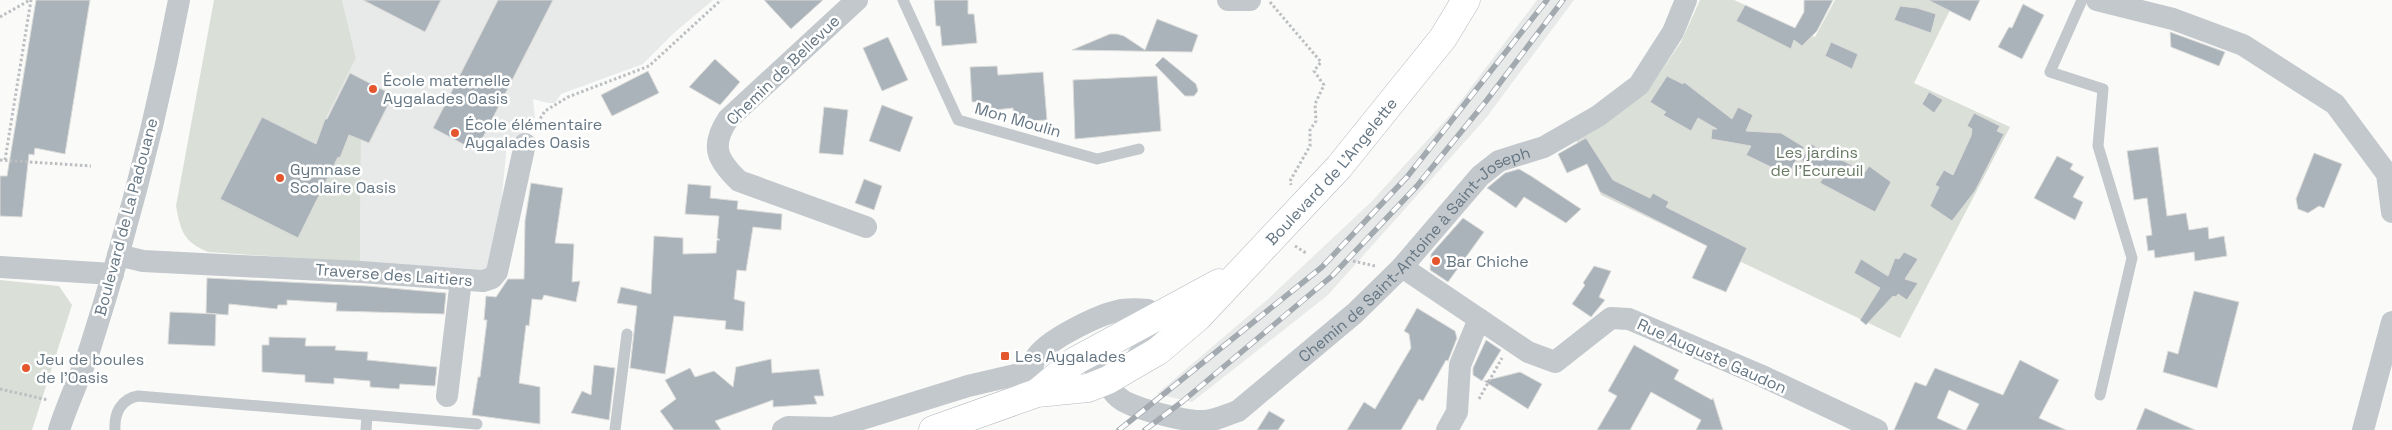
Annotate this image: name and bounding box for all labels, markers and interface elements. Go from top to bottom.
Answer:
street label: Chemin de Bellevue [722,10,844,130]
place label: École maternelle Aygalades Oasis [383,70,511,109]
marker: École maternelle Aygalades Oasis [367,83,379,95]
street label: Boulevard de L'Angelette [1261,93,1402,249]
street label: Mon Moulin [972,98,1064,142]
place label: École élémentaire Aygalades Oasis [465,114,602,153]
street label: Boulevard de La Padouane [89,116,163,318]
marker: École élémentaire Aygalades Oasis [449,127,461,139]
street label: Chemin de Saint-Antoine à Saint-Joseph [1294,141,1533,367]
park label: Les jardins de l'Ecureuil [1770,142,1864,181]
place label: Gymnase Scolaire Oasis [290,159,396,198]
marker: Gymnase Scolaire Oasis [274,172,286,184]
place label: Bar Chiche [1446,251,1529,272]
marker: Bar Chiche [1430,255,1442,267]
street label: Traverse des Laitiers [315,259,473,291]
street label: Rue Auguste Gaudon [1634,314,1790,398]
place label: Les Aygalades [1015,346,1126,367]
place label: Jeu de boules de l'Oasis [36,349,144,388]
marker: Les Aygalades [999,350,1011,362]
marker: Jeu de boules de l'Oasis [20,362,32,374]

